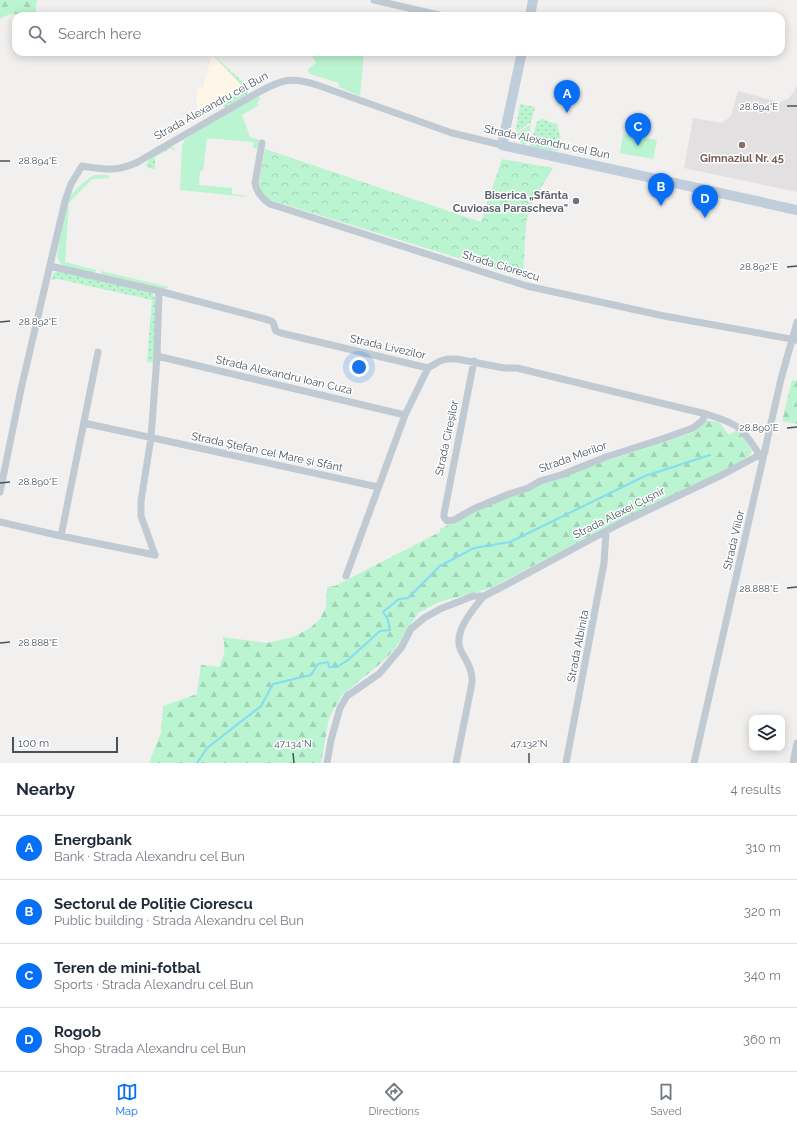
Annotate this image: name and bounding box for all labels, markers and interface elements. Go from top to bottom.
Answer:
search box [12,12,785,56]
icon: search [26,23,48,45]
text: Search here [58,25,141,43]
street label: Strada Alexandru cel Bun [152,69,270,143]
pin: A [554,80,580,113]
text: 28.894°E [740,101,778,112]
pin: C [625,113,651,146]
street label: Strada Alexandru cel Bun [483,122,611,162]
marker: Gimnaziul Nr. 45 [737,140,747,150]
place label: Gimnaziul Nr. 45 [700,152,784,165]
text: 28.894°E [19,155,57,166]
pin: B [648,173,674,206]
pin: D [692,185,718,218]
place label: Biserica „Sfânta Cuvioasa Parascheva" [453,189,568,215]
marker: Biserica „Sfânta Cuvioasa Parascheva" [571,196,581,206]
street label: Strada Ciorescu [461,248,541,284]
text: 28.892°E [740,261,778,272]
text: 28.892°E [19,316,57,327]
street label: Strada Livezilor [349,332,427,362]
street label: Strada Alexandru Ioan Cuza [214,353,354,397]
your location [349,357,369,377]
street label: Strada Cireșilor [433,399,461,477]
text: 28.890°E [739,422,779,433]
street label: Strada Ștefan cel Mare și Sfânt [190,430,344,474]
street label: Strada Merilor [537,439,609,475]
text: 28.890°E [18,476,58,487]
street label: Strada Alexei Cușnir [571,484,667,542]
street label: Strada Viilor [721,509,747,571]
text: 28.888°E [739,583,779,594]
street label: Strada Albinița [565,609,591,683]
text: 28.888°E [18,637,58,648]
map controls [749,715,785,751]
button: layers [749,715,785,751]
scale bar [12,735,118,754]
text: 100 m [18,737,49,750]
text: 47.134°N [274,738,312,749]
text: 47.132°N [510,738,548,749]
text: Nearby [16,779,75,799]
text: 4 results [730,782,781,797]
text: Energbank [54,831,132,849]
text: A [25,840,33,855]
text: 310 m [745,840,781,855]
text: Bank · Strada Alexandru cel Bun [54,849,245,864]
text: Sectorul de Poliție Ciorescu [54,895,253,913]
text: B [25,904,33,919]
text: 320 m [744,904,781,919]
text: Public building · Strada Alexandru cel Bun [54,913,304,928]
text: Teren de mini-fotbal [54,959,200,977]
text: C [25,968,33,983]
text: 340 m [744,968,781,983]
text: Sports · Strada Alexandru cel Bun [54,977,253,992]
text: Rogob [54,1023,101,1041]
text: D [24,1032,34,1047]
text: 360 m [743,1032,781,1047]
text: Shop · Strada Alexandru cel Bun [54,1041,246,1056]
tab: Map [115,1081,138,1118]
tab: Directions [369,1081,419,1118]
tab: Saved [650,1081,682,1118]

